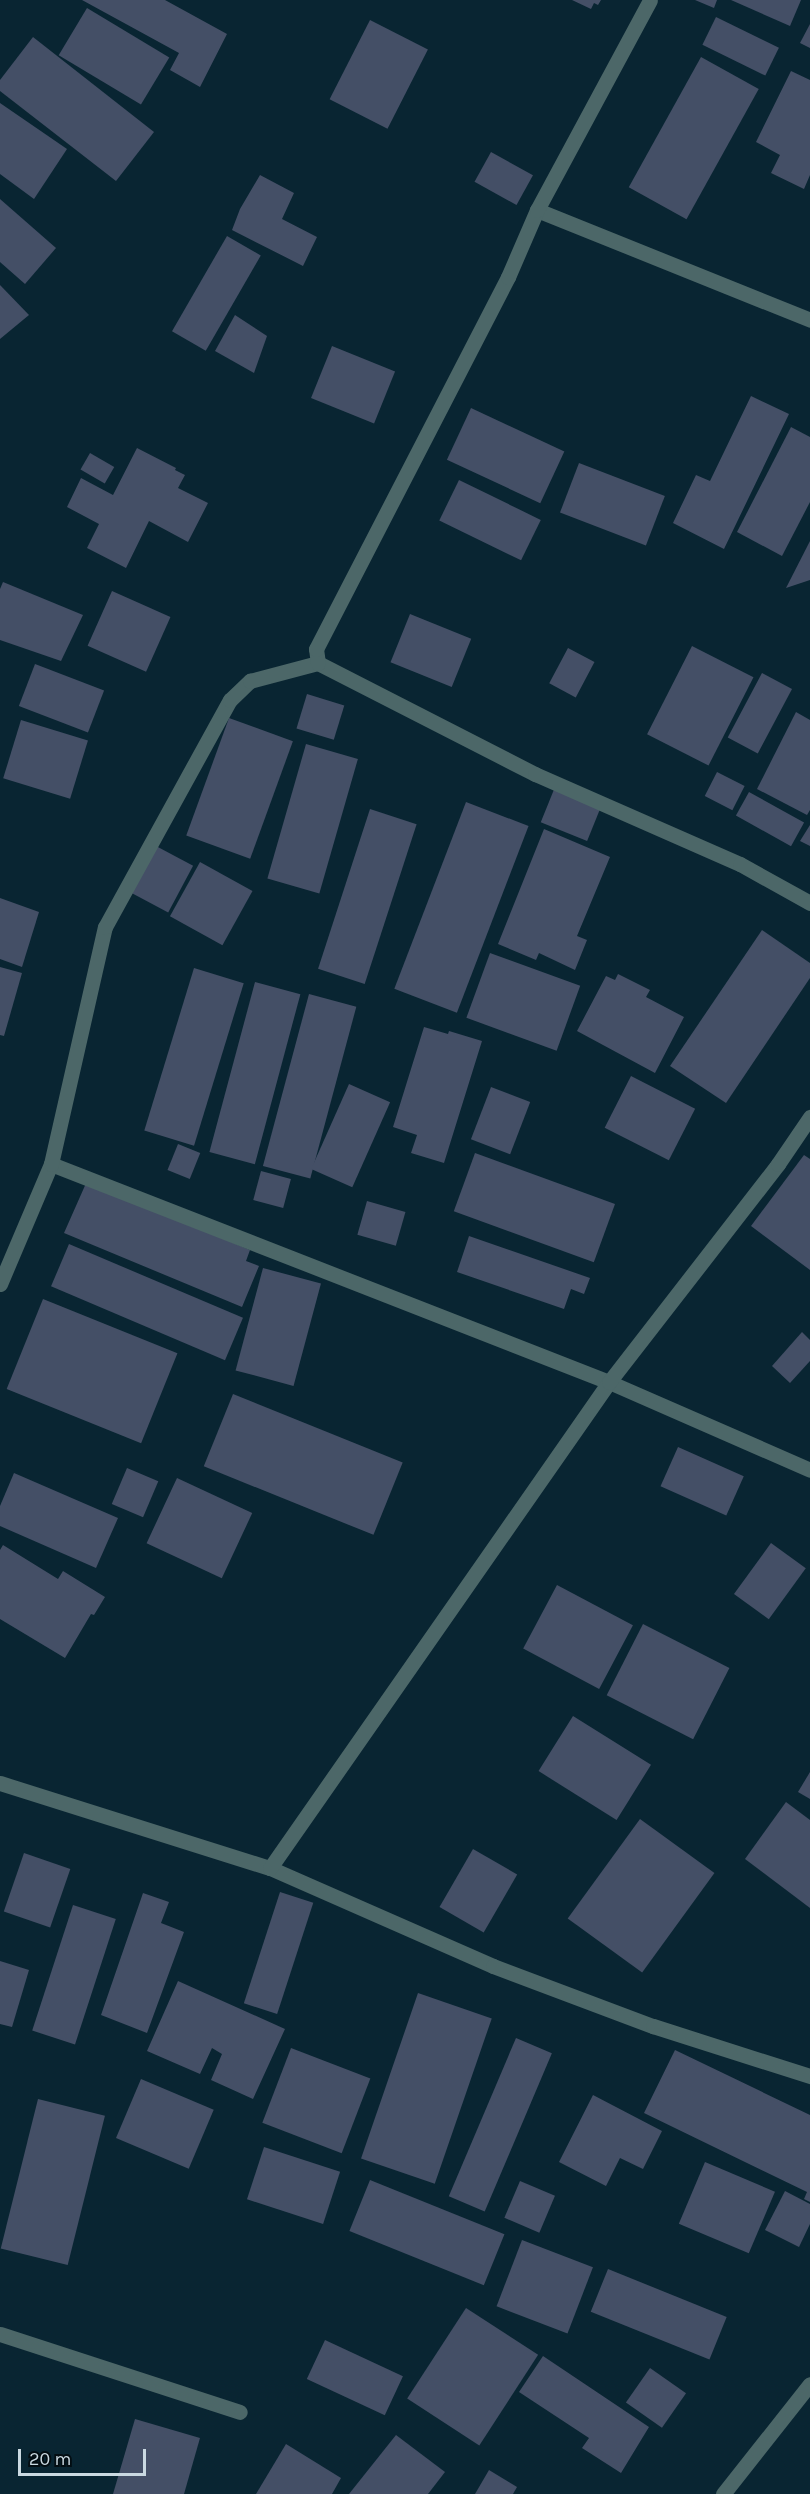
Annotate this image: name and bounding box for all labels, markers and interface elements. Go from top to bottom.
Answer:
scale bar [21,2437,148,2475]
text: 20 m [29,2448,71,2470]

